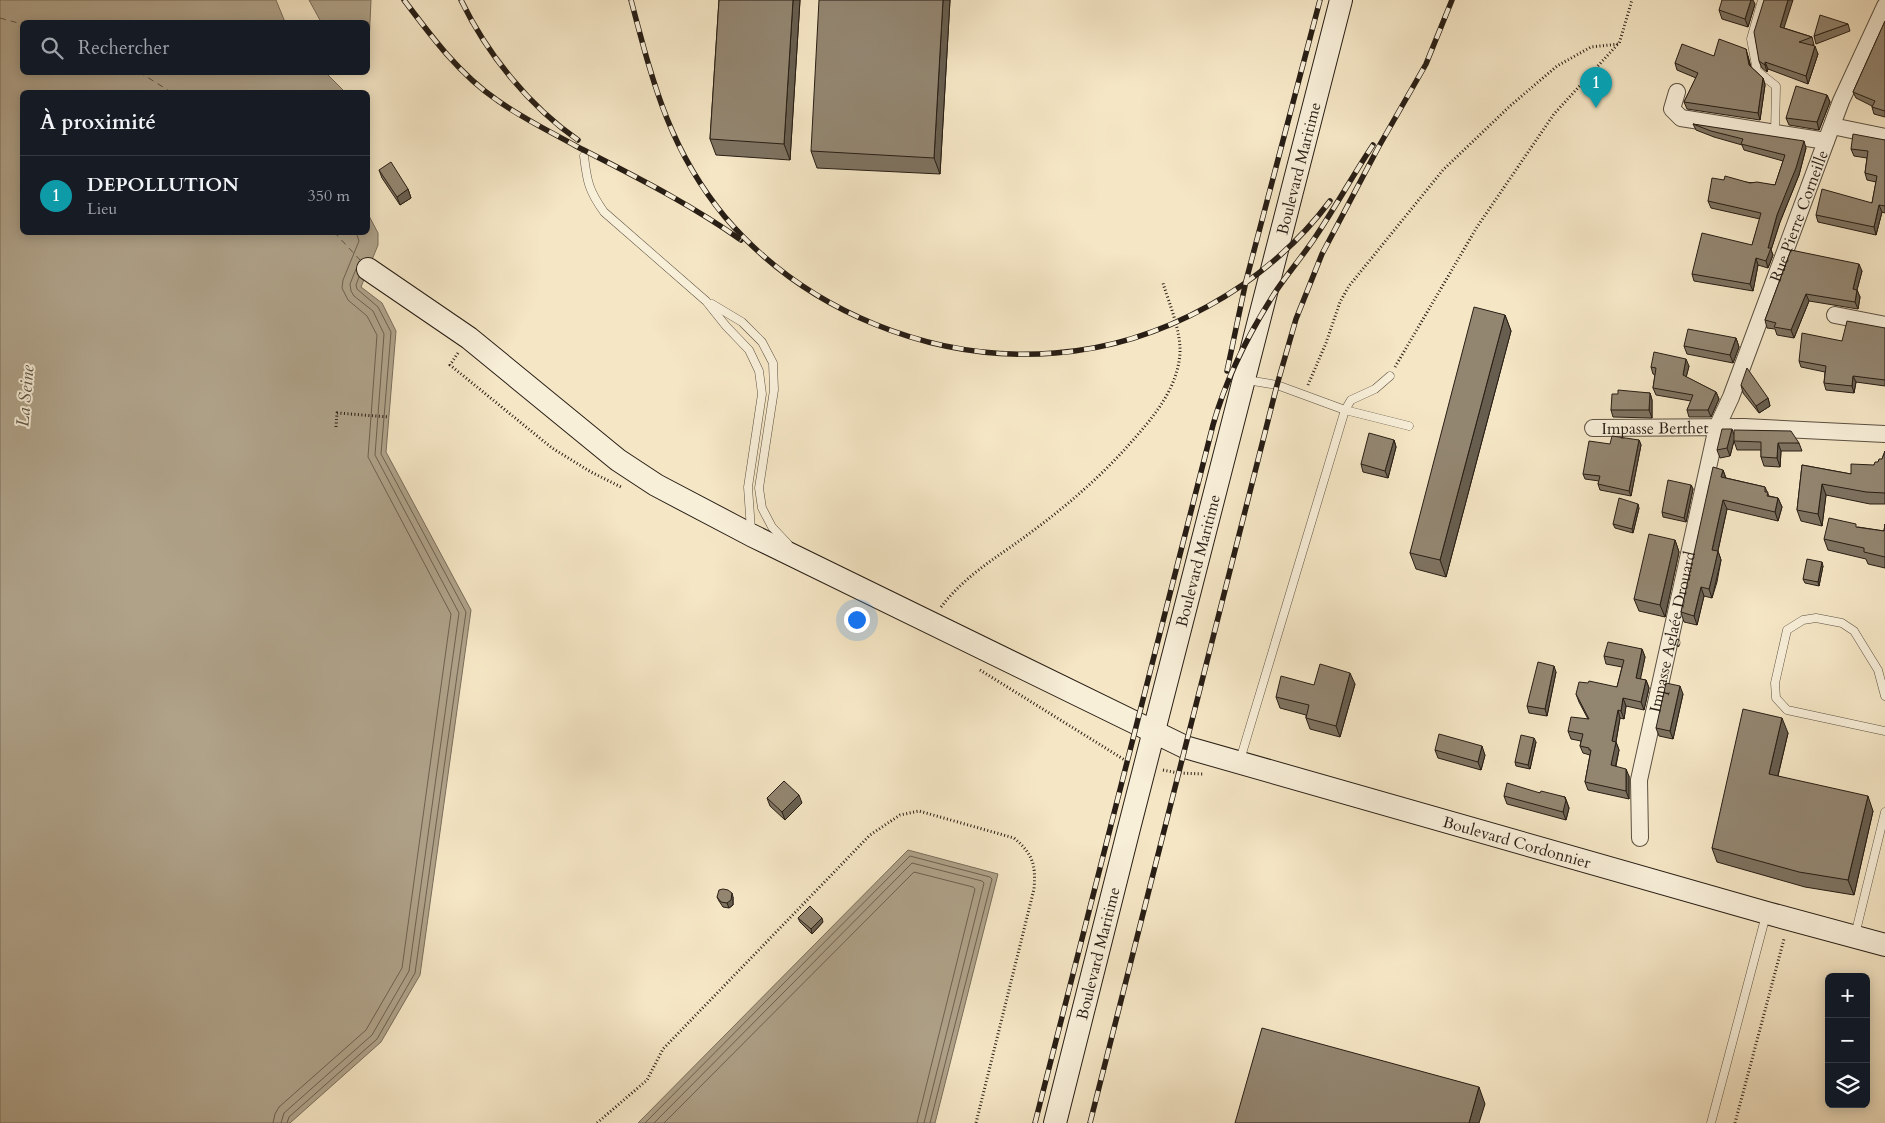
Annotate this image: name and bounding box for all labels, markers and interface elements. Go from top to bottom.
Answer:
search box [20,20,370,75]
icon: search [38,34,66,62]
text: Rechercher [78,35,169,61]
pin: 1 [1580,67,1612,108]
street label: Boulevard Maritime [1271,100,1327,237]
text: À proximité [40,108,156,137]
street label: Rue Pierre Corneille [1765,147,1834,285]
text: DEPOLLUTION [87,172,239,198]
text: 1 [52,185,60,207]
text: 350 m [308,185,350,207]
text: Lieu [87,198,117,220]
water label: La Seine [10,363,41,428]
street label: Impasse Berthet [1601,417,1709,440]
street label: Boulevard Maritime [1171,492,1226,630]
street label: Impasse Aglaée Drouard [1644,549,1701,714]
your location [844,607,870,633]
street label: Boulevard Cordonnier [1440,811,1593,874]
street label: Boulevard Maritime [1071,885,1126,1022]
map controls [1825,973,1870,1108]
button: + [1825,973,1870,1018]
button: − [1825,1018,1870,1063]
button: layers [1825,1063,1870,1108]

